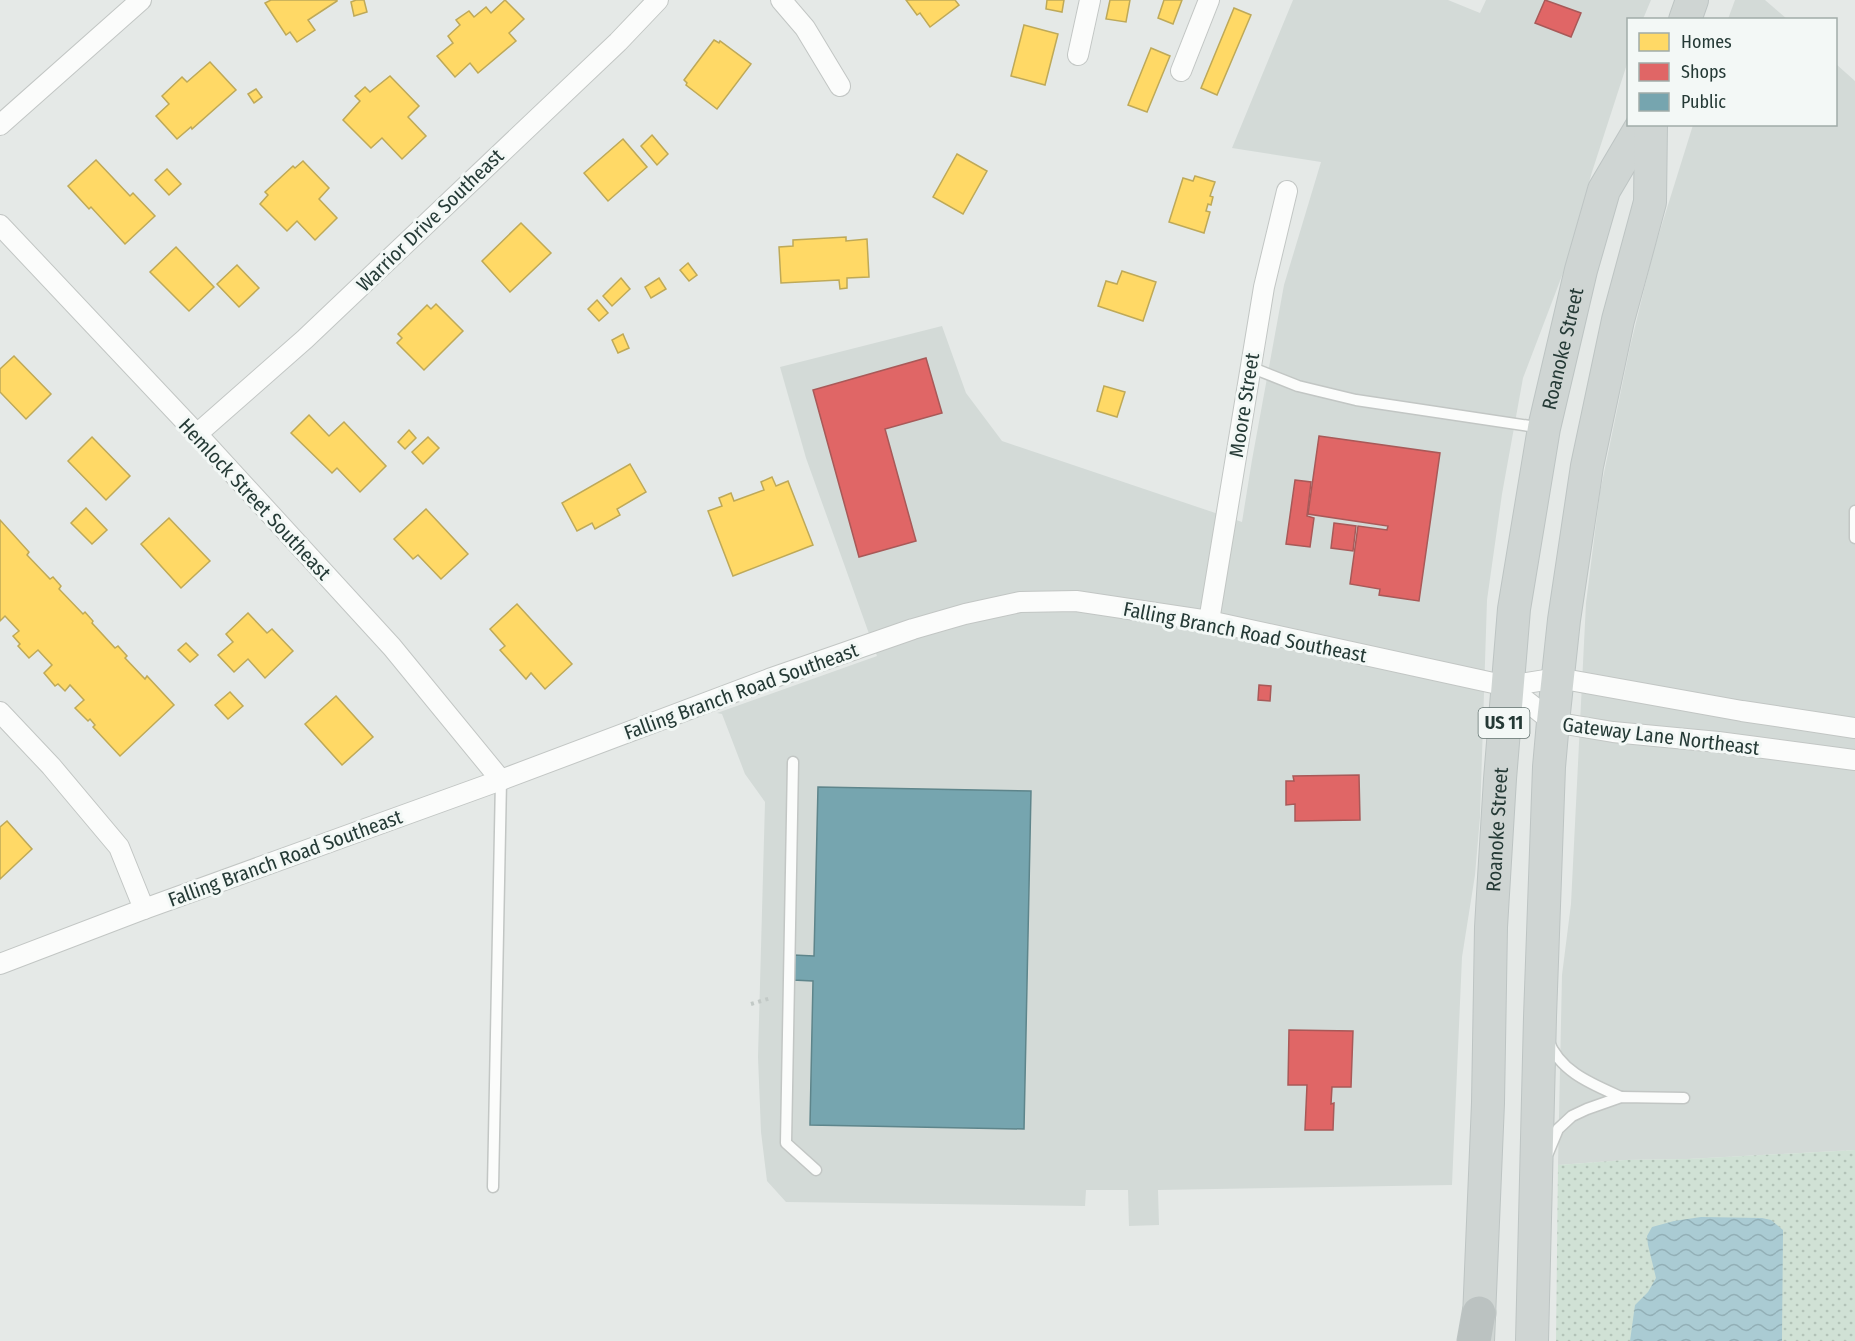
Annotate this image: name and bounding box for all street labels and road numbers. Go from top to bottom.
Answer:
street label: Warrior Drive Southeast [352,143,509,296]
street label: Roanoke Street [1537,285,1589,412]
street label: Moore Street [1224,351,1264,459]
street label: Hemlock Street Southeast [174,413,336,585]
street label: Falling Branch Road Southeast [1121,597,1369,667]
street label: Falling Branch Road Southeast [621,637,862,745]
road number: US 11 [1478,708,1530,738]
street label: Gateway Lane Northeast [1561,712,1761,760]
street label: Roanoke Street [1481,766,1513,892]
street label: Falling Branch Road Southeast [165,804,406,912]

